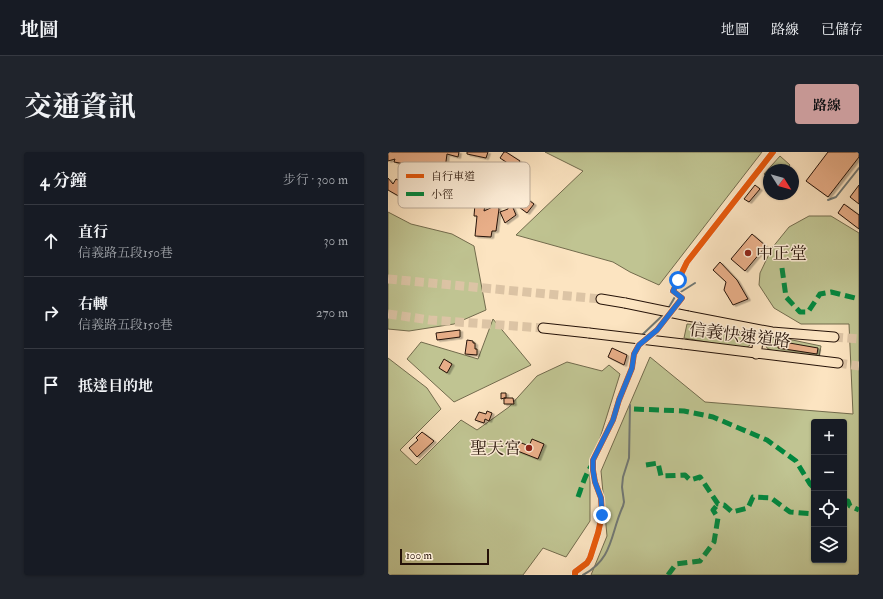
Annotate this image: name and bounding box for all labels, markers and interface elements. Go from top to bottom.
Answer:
text: 地圖 [20,18,58,42]
text: 地圖 [721,21,749,38]
text: 路線 [771,21,799,38]
text: 已儲存 [821,21,863,38]
button: 路線 [795,84,859,124]
text: 交通資訊 [24,90,136,125]
legend [398,162,530,208]
north arrow [763,164,799,200]
text: 4 分鐘 [40,170,87,191]
text: 自行車道 [431,170,475,183]
text: 步行 · 300 m [283,172,348,188]
text: 小徑 [431,188,453,201]
text: 直行 [78,223,108,242]
icon: ahead [40,230,62,252]
text: 30 m [324,233,348,249]
place label: 中正堂 [756,243,807,264]
text: 信義路五段150巷 [78,245,173,261]
marker: 中正堂 [743,248,753,258]
route start [669,271,687,289]
text: 右轉 [78,295,108,314]
icon: right [40,302,62,324]
text: 270 m [316,305,348,321]
text: 信義路五段150巷 [78,317,173,333]
street label: 信義快速道路 [688,319,792,352]
icon: arrive [40,374,62,396]
text: 抵達目的地 [78,377,153,396]
map controls [811,419,847,563]
button: + [811,419,847,455]
place label: 聖天宮 [470,438,521,459]
marker: 聖天宮 [524,443,534,453]
button: − [811,455,847,491]
button: locate [811,491,847,527]
route end [593,506,611,524]
button: layers [811,527,847,563]
scale bar [400,547,489,566]
text: 100 m [406,549,432,562]

